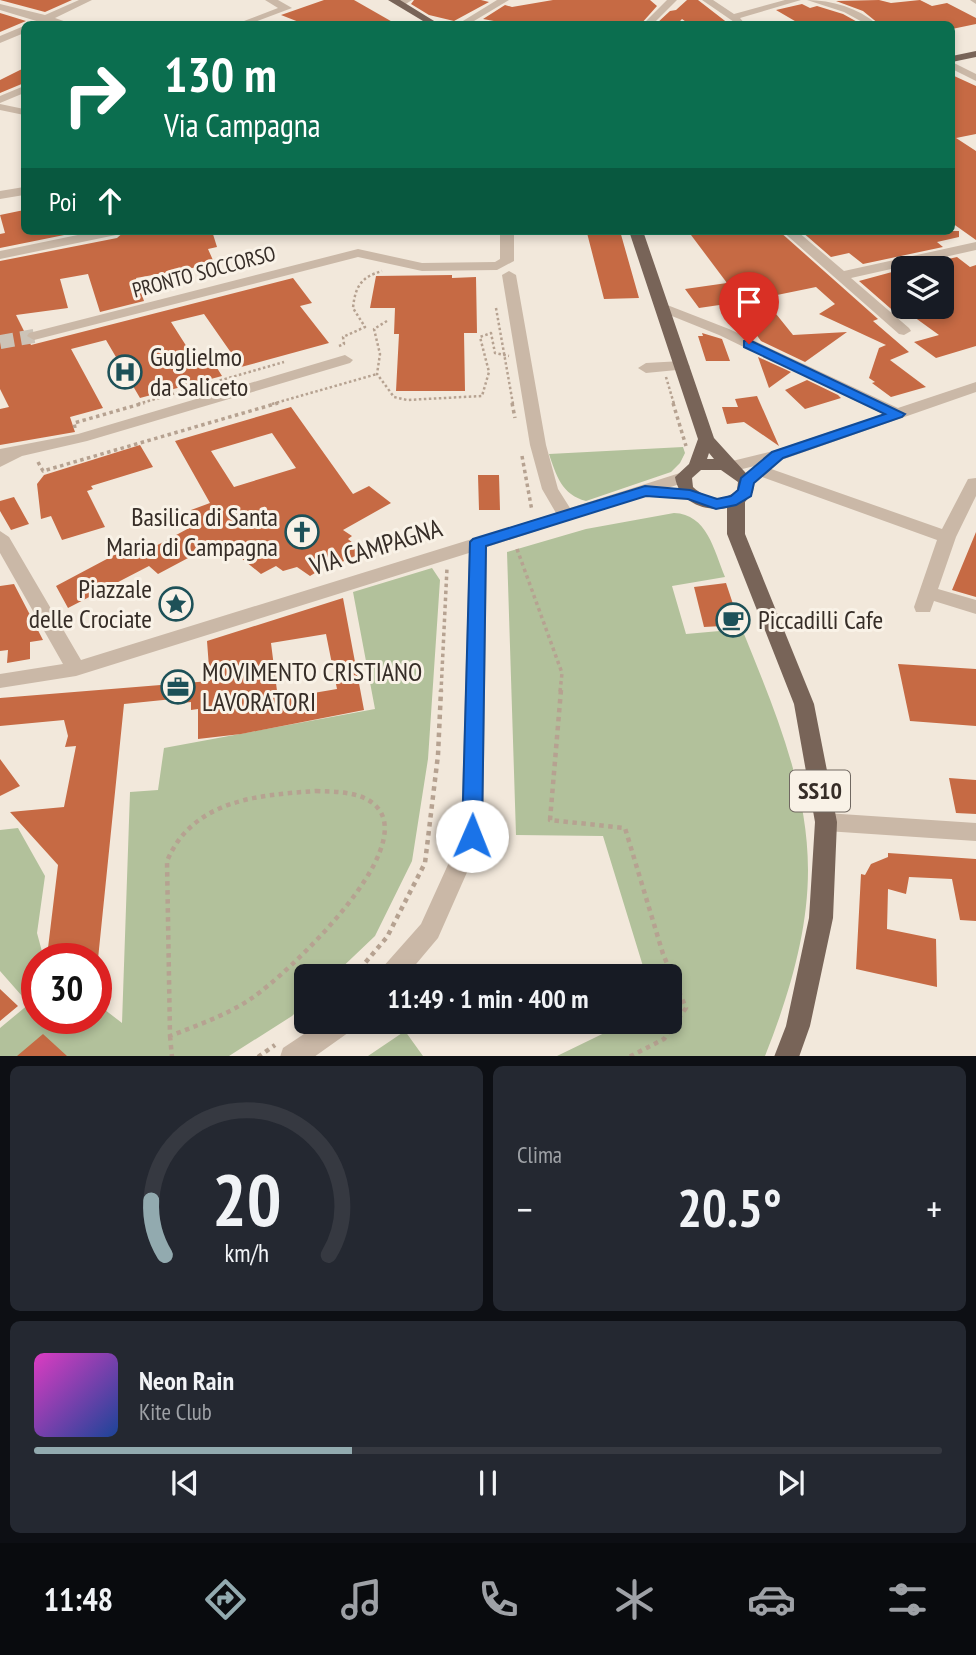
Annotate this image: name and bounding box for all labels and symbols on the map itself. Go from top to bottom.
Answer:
street label: PRONTO SOCCORSO [129,239,279,304]
pin [719,272,779,344]
place label: Guglielmo da Saliceto [150,340,248,403]
hospital icon: Guglielmo da Saliceto [106,353,144,391]
place label: Basilica di Santa Maria di Campagna [106,500,278,563]
street label: VIA CAMPAGNA [305,511,447,583]
church icon: Basilica di Santa Maria di Campagna [283,513,321,551]
place label: Piazzale delle Crociate [29,572,152,635]
place icon: Piazzale delle Crociate [157,585,195,623]
cafe icon: Piccadilli Cafe [714,601,752,639]
place label: Piccadilli Cafe [758,603,883,636]
place label: MOVIMENTO CRISTIANO LAVORATORI [202,655,422,718]
office icon: MOVIMENTO CRISTIANO LAVORATORI [159,668,197,706]
road number: SS10 [790,770,850,812]
position arrow [435,799,509,873]
speed limit sign: 30 [21,943,112,1034]

